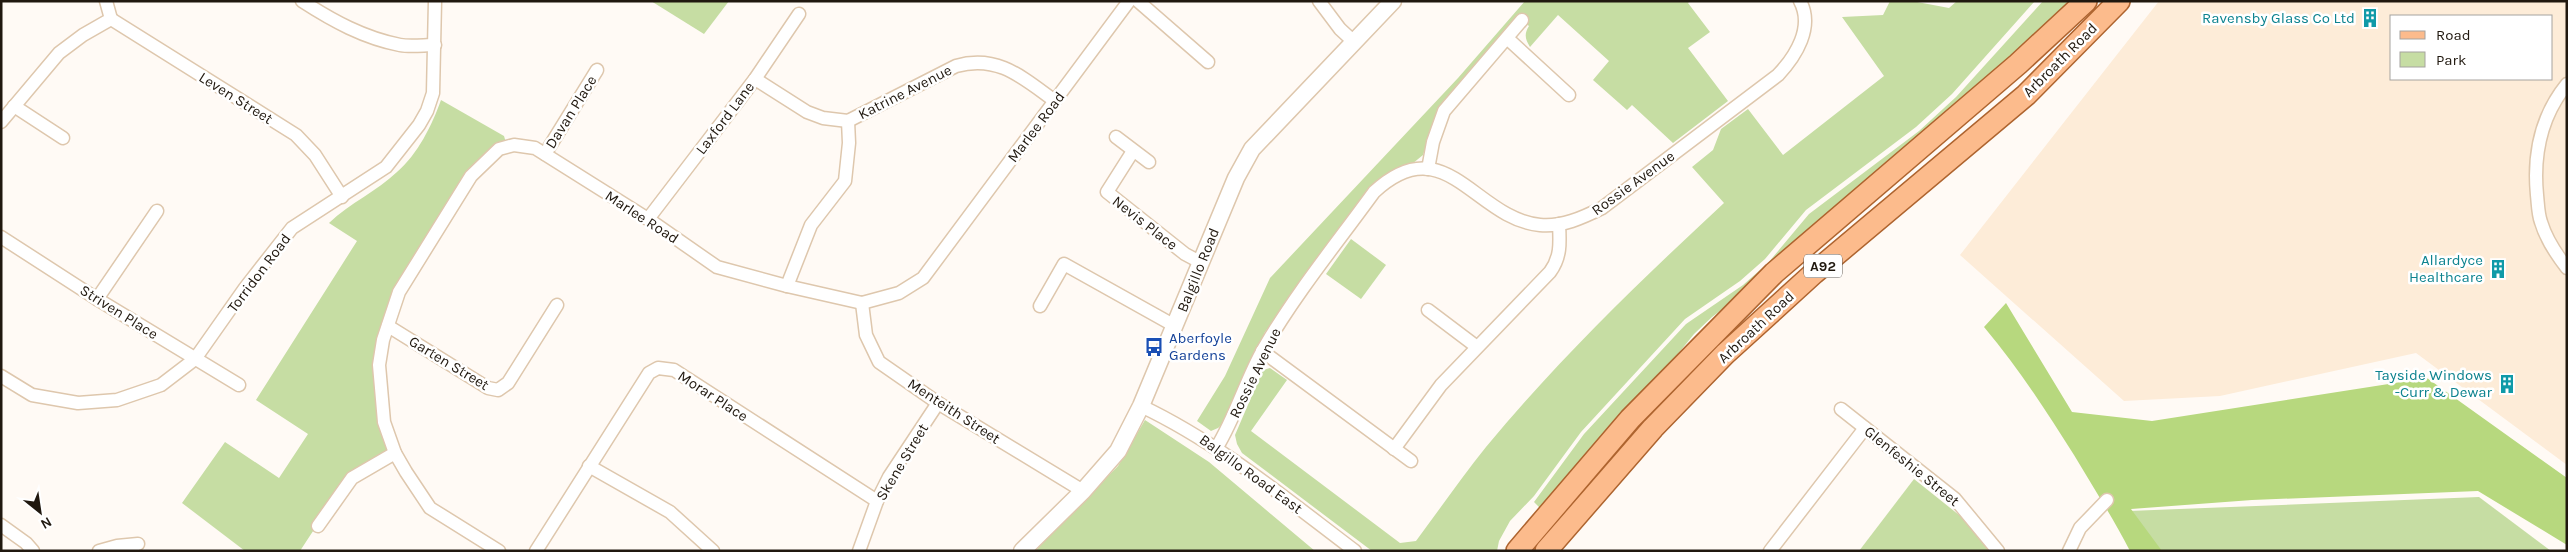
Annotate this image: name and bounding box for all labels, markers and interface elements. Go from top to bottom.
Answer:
building icon: Ravensby Glass Co Ltd [2359,7,2381,29]
place label: Ravensby Glass Co Ltd [2202,9,2355,27]
legend [2390,15,2553,80]
street label: Arbroath Road [2019,19,2101,101]
text: Road [2436,26,2471,44]
text: Park [2436,51,2466,69]
street label: Katrine Avenue [855,61,955,123]
street label: Leven Street [196,68,277,128]
street label: Davan Place [541,72,601,152]
street label: Laxford Lane [692,78,758,158]
street label: Marlee Road [1004,88,1068,166]
street label: Rossie Avenue [1588,147,1678,219]
street label: Marlee Road [602,187,682,247]
street label: Nevis Place [1109,192,1181,254]
street label: Balgillo Road [1173,225,1223,315]
street label: Torridon Road [224,230,294,316]
place label: Allardyce Healthcare [2409,251,2483,286]
road number: A92 [1804,255,1842,278]
building icon: Allardyce Healthcare [2487,258,2509,280]
street label: Striven Place [77,281,161,343]
street label: Arbroath Road [1714,287,1798,367]
street label: Rossie Avenue [1225,325,1285,421]
place label: Aberfoyle Gardens [1169,329,1232,364]
street label: Garten Street [406,332,493,394]
bus stop icon: Aberfoyle Gardens [1143,336,1165,358]
place label: Tayside Windows -Curr & Dewar [2375,366,2493,401]
street label: Morar Place [675,367,751,425]
building icon: Tayside Windows -Curr & Dewar [2496,373,2518,395]
street label: Menteith Street [904,374,1004,448]
street label: Skene Street [872,420,932,504]
street label: Glenfeshie Street [1861,422,1964,510]
street label: Balgillo Road East [1196,431,1306,518]
north arrow [15,487,65,537]
text: N [38,513,55,533]

